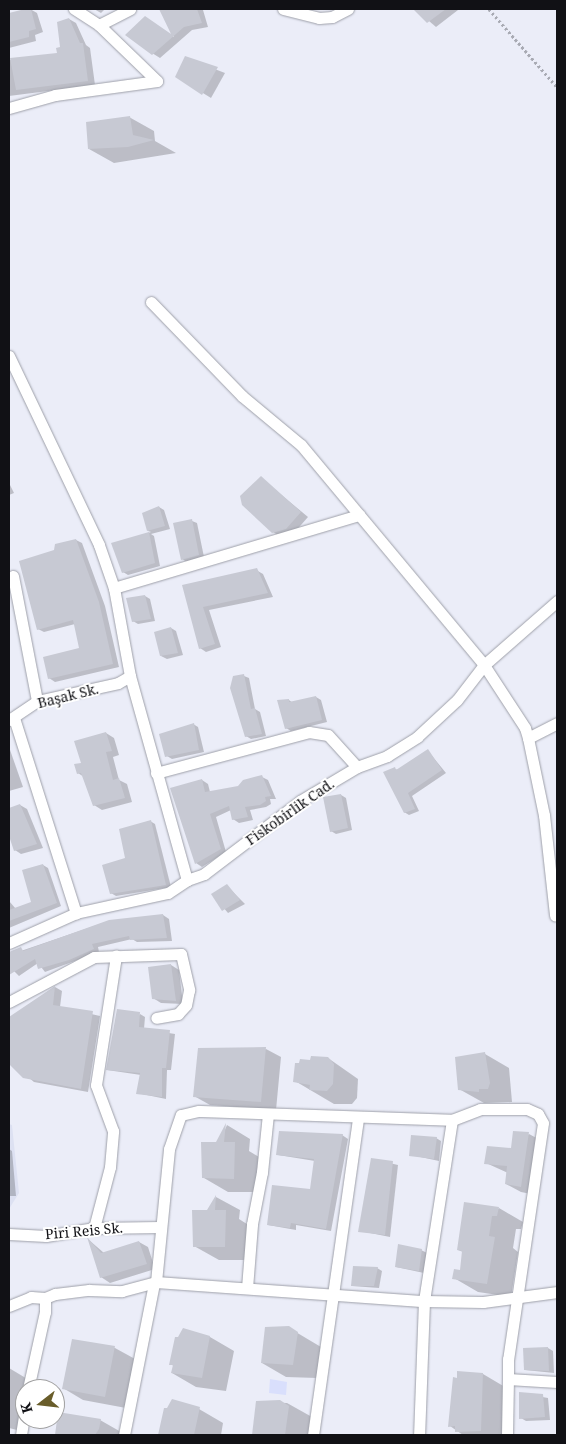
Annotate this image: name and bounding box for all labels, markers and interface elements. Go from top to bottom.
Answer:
street label: Başak Sk. [36,680,100,712]
street label: Fiskobirlik Cad. [243,775,337,849]
street label: Piri Reis Sk. [44,1219,124,1243]
north arrow [15,1379,65,1429]
text: K [16,1400,37,1416]

